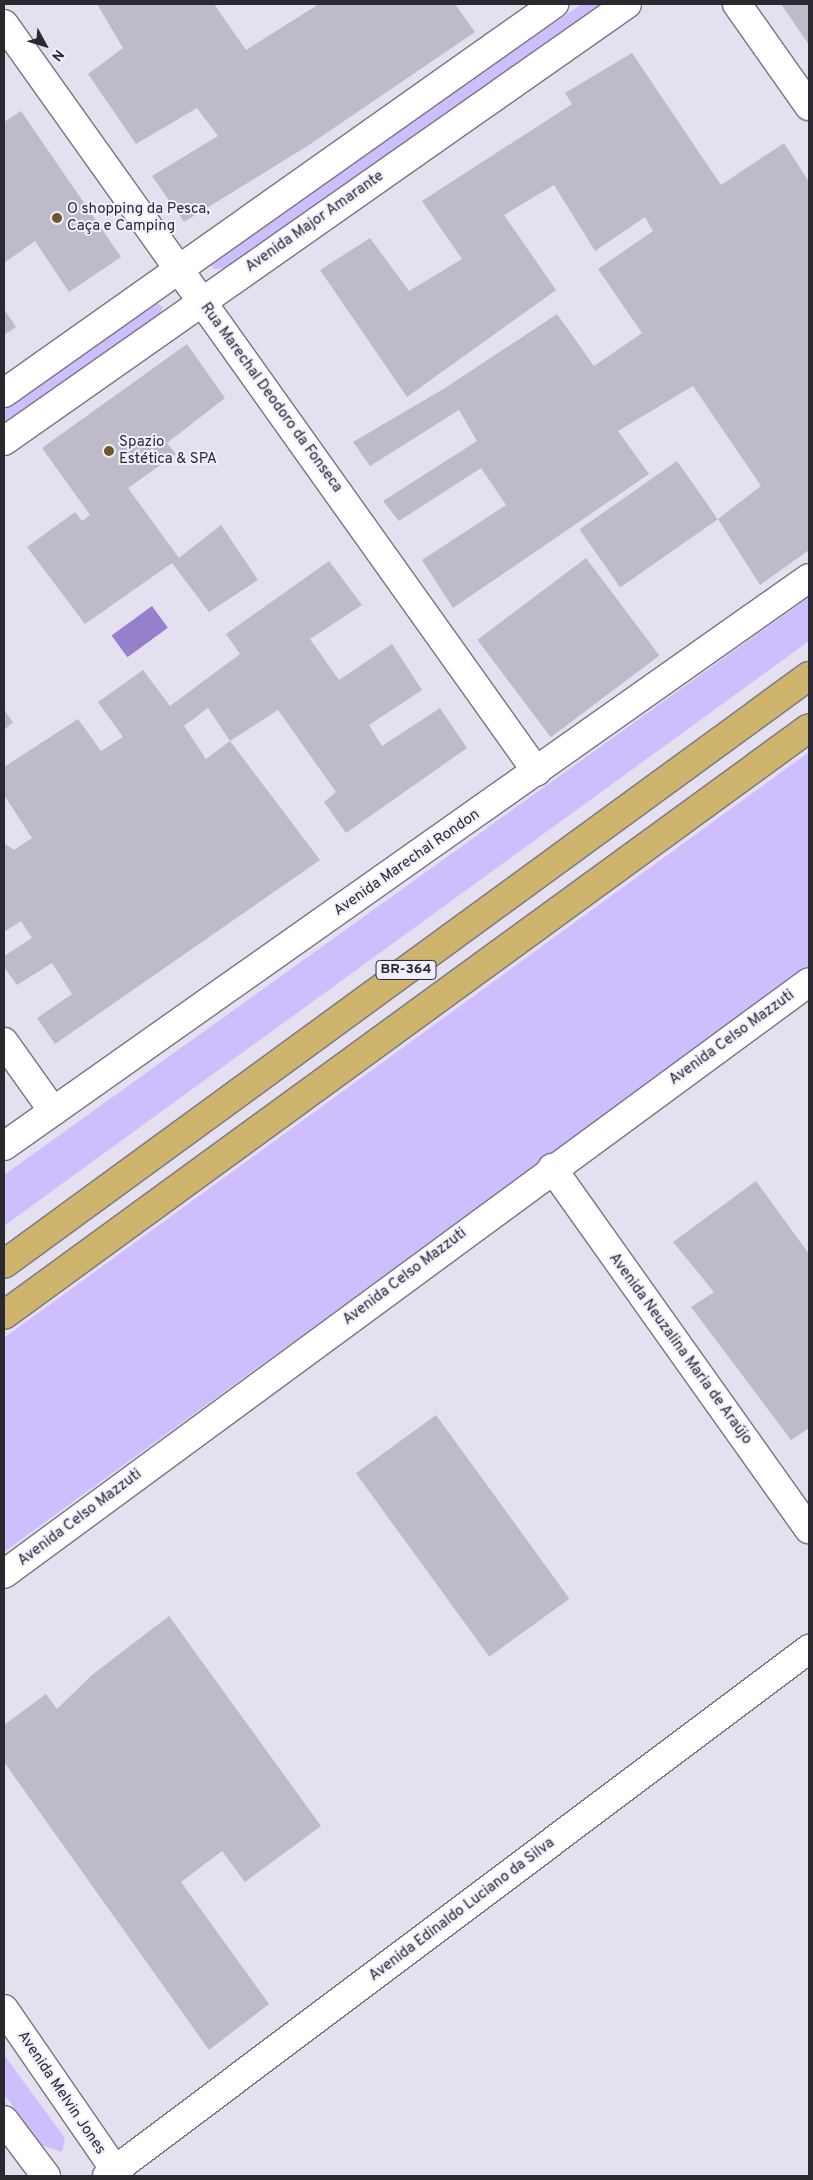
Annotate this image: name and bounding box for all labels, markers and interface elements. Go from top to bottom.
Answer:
north arrow [20,20,70,70]
text: N [47,45,67,64]
street label: Avenida Major Amarante [242,167,388,277]
place label: O shopping da Pesca, Caça e Camping [67,200,210,235]
marker: O shopping da Pesca, Caça e Camping [51,212,63,224]
street label: Rua Marechal Deodoro da Fonseca [196,300,346,496]
place label: Spazio Estética & SPA [119,433,217,468]
marker: Spazio Estética & SPA [103,445,115,457]
street label: Avenida Marechal Rondon [331,806,483,920]
road number: BR-364 [375,958,437,982]
street label: Avenida Celso Mazzuti [666,987,798,1089]
street label: Avenida Celso Mazzuti [340,1225,470,1329]
street label: Avenida Neuzalina Maria de Araújo [604,1250,756,1448]
street label: Avenida Celso Mazzuti [15,1466,145,1570]
street label: Avenida Edinaldo Luciano da Silva [366,1834,558,1986]
street label: Avenida Melvin Jones [13,2028,109,2158]

